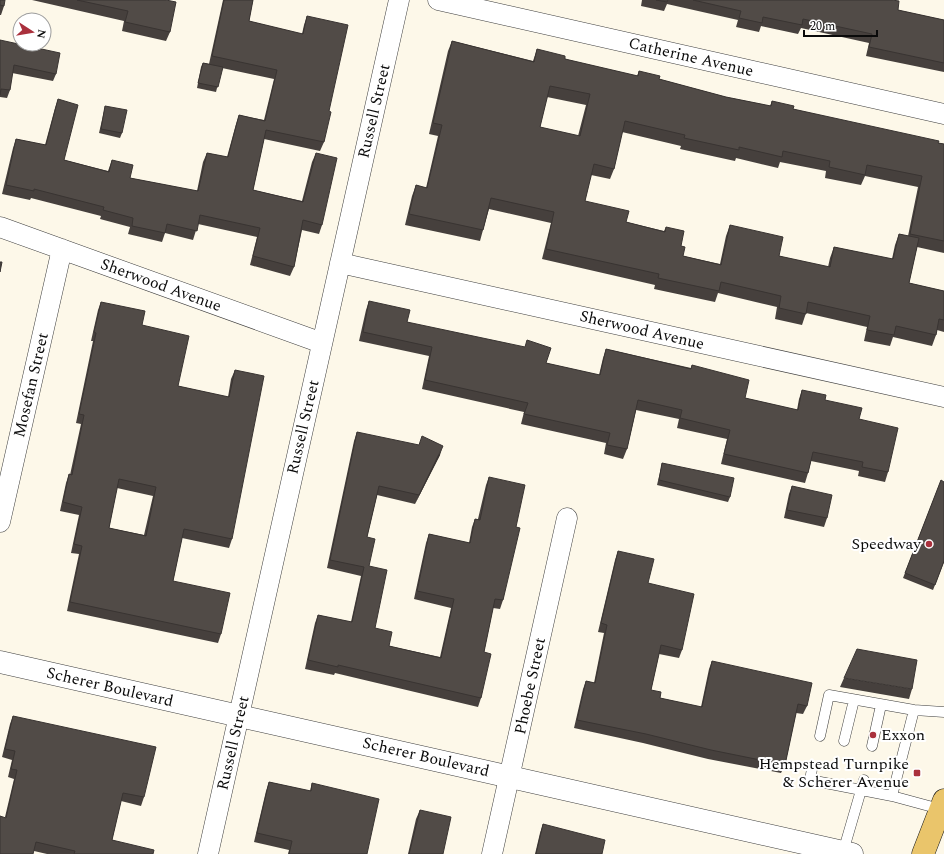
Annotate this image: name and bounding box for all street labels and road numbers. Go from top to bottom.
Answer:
street label: Catherine Avenue [626,31,756,83]
street label: Russell Street [351,61,397,161]
street label: Sherwood Avenue [97,252,225,318]
street label: Sherwood Avenue [577,304,707,356]
street label: Mosefan Street [7,330,55,440]
street label: Russell Street [280,377,326,477]
street label: Phoebe Street [508,635,552,737]
street label: Scherer Boulevard [44,661,176,713]
street label: Russell Street [210,693,256,793]
street label: Scherer Boulevard [360,731,492,783]

